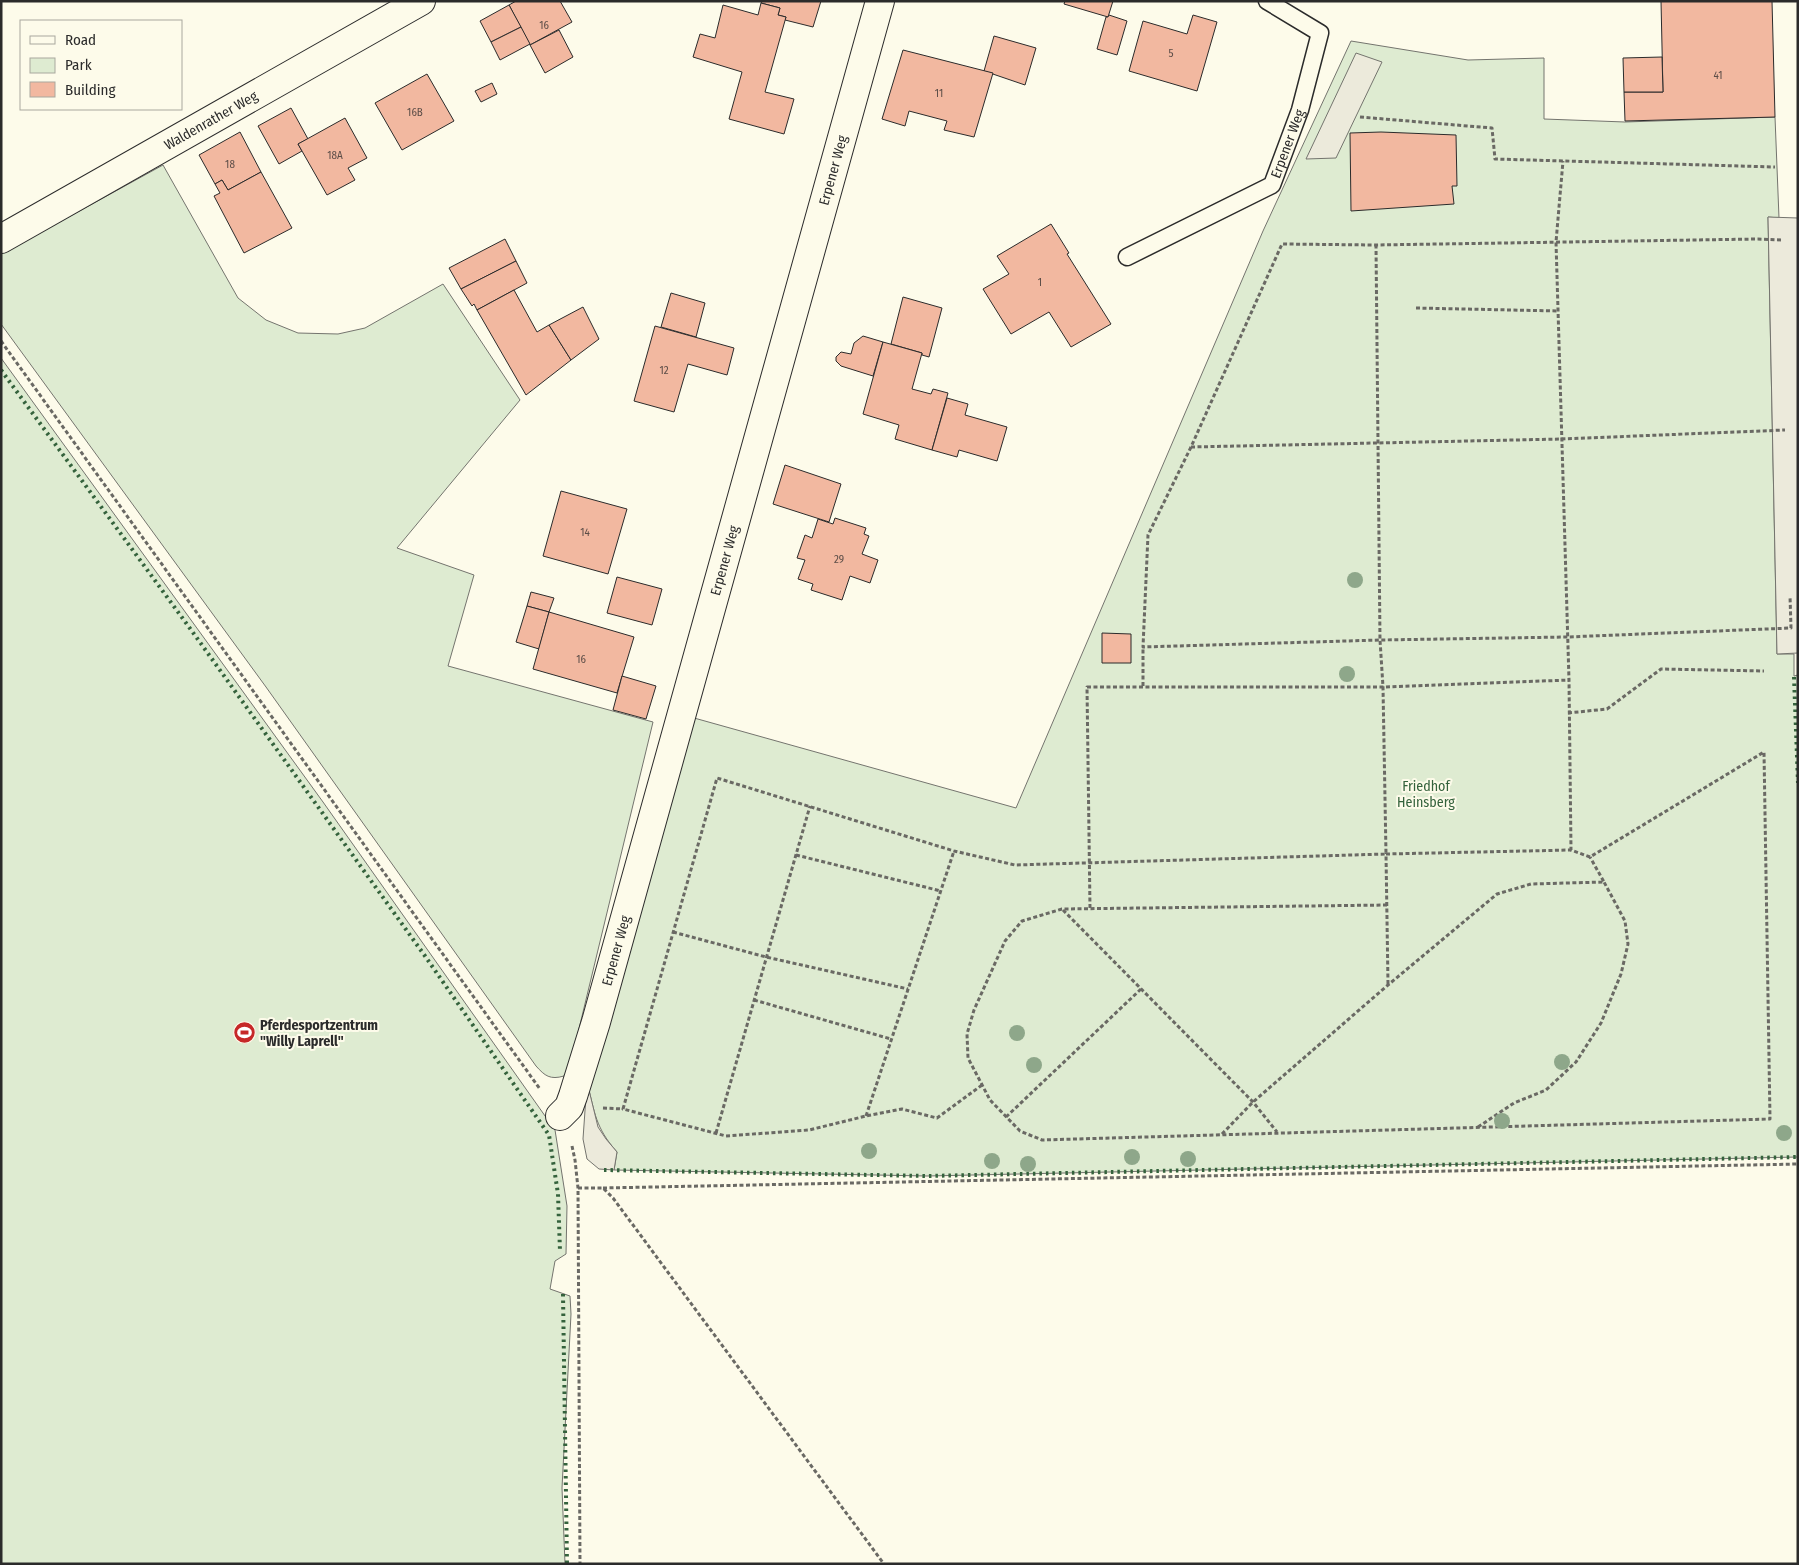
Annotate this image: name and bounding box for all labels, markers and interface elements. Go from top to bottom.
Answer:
house number: 16 [539,19,549,32]
legend [20,20,182,110]
text: Road [65,31,96,49]
house number: 5 [1168,47,1174,60]
text: Park [65,56,92,74]
house number: 41 [1713,69,1723,82]
text: Building [65,81,116,99]
street label: Waldenrather Weg [161,87,261,153]
house number: 11 [935,87,943,100]
house number: 16B [407,106,423,119]
street label: Erpener Weg [1267,107,1308,180]
street label: Erpener Weg [815,133,851,207]
house number: 18A [327,149,343,162]
house number: 18 [225,158,235,171]
house number: 1 [1038,276,1042,289]
house number: 12 [659,364,669,377]
street label: Erpener Weg [707,523,742,597]
house number: 14 [580,526,590,539]
house number: 29 [834,553,844,566]
house number: 16 [576,653,586,666]
park label: Friedhof Heinsberg [1397,778,1455,811]
street label: Erpener Weg [598,913,634,988]
place label: Pferdesportzentrum "Willy Laprell" [260,1017,378,1050]
sports icon: Pferdesportzentrum "Willy Laprell" [232,1021,256,1045]

